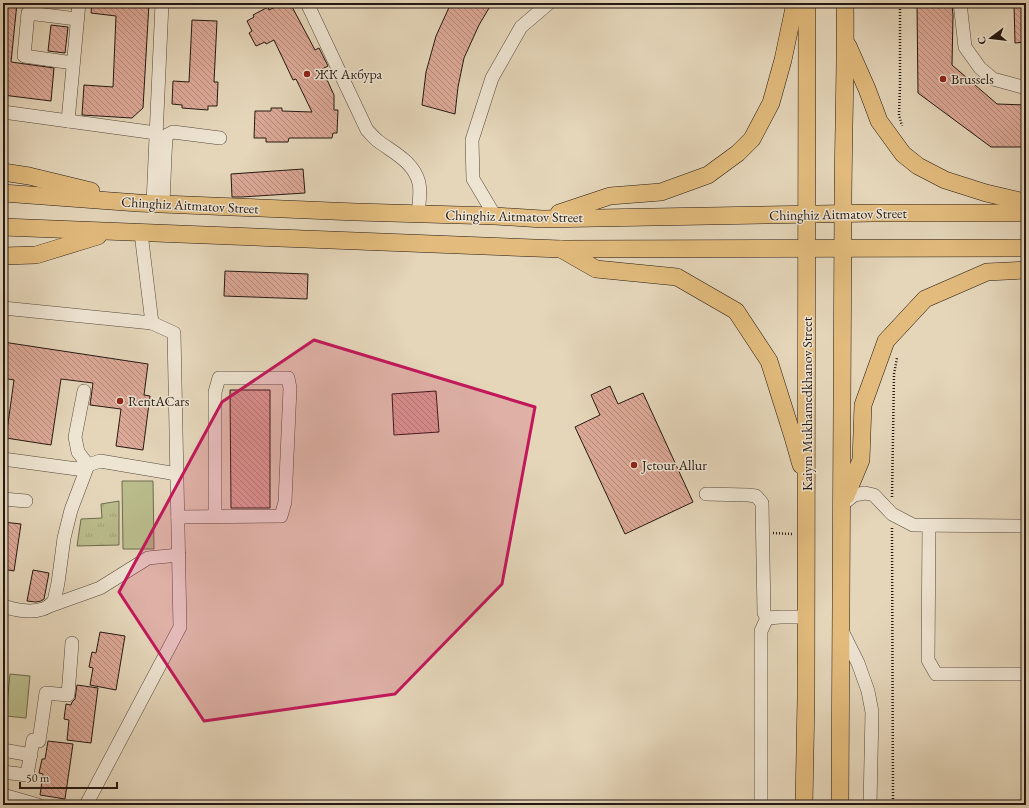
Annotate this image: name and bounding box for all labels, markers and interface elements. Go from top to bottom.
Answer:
north arrow [971,18,1011,58]
text: С [974,35,989,46]
place label: ЖК Акбура [314,65,383,83]
marker: ЖК Акбура [302,69,312,79]
place label: Brussels [951,70,994,88]
marker: Brussels [938,74,948,84]
street label: Chinghiz Aitmatov Street [121,192,260,218]
street label: Chinghiz Aitmatov Street [769,204,908,224]
street label: Chinghiz Aitmatov Street [445,206,584,226]
street label: Kaiym Mukhamedkhanov Street [798,316,816,491]
place label: RentACars [128,392,190,410]
marker: RentACars [115,396,125,406]
place label: Jetour Allur [641,456,707,474]
marker: Jetour Allur [629,460,639,470]
scale bar [20,764,117,790]
text: 50 m [26,770,50,786]

